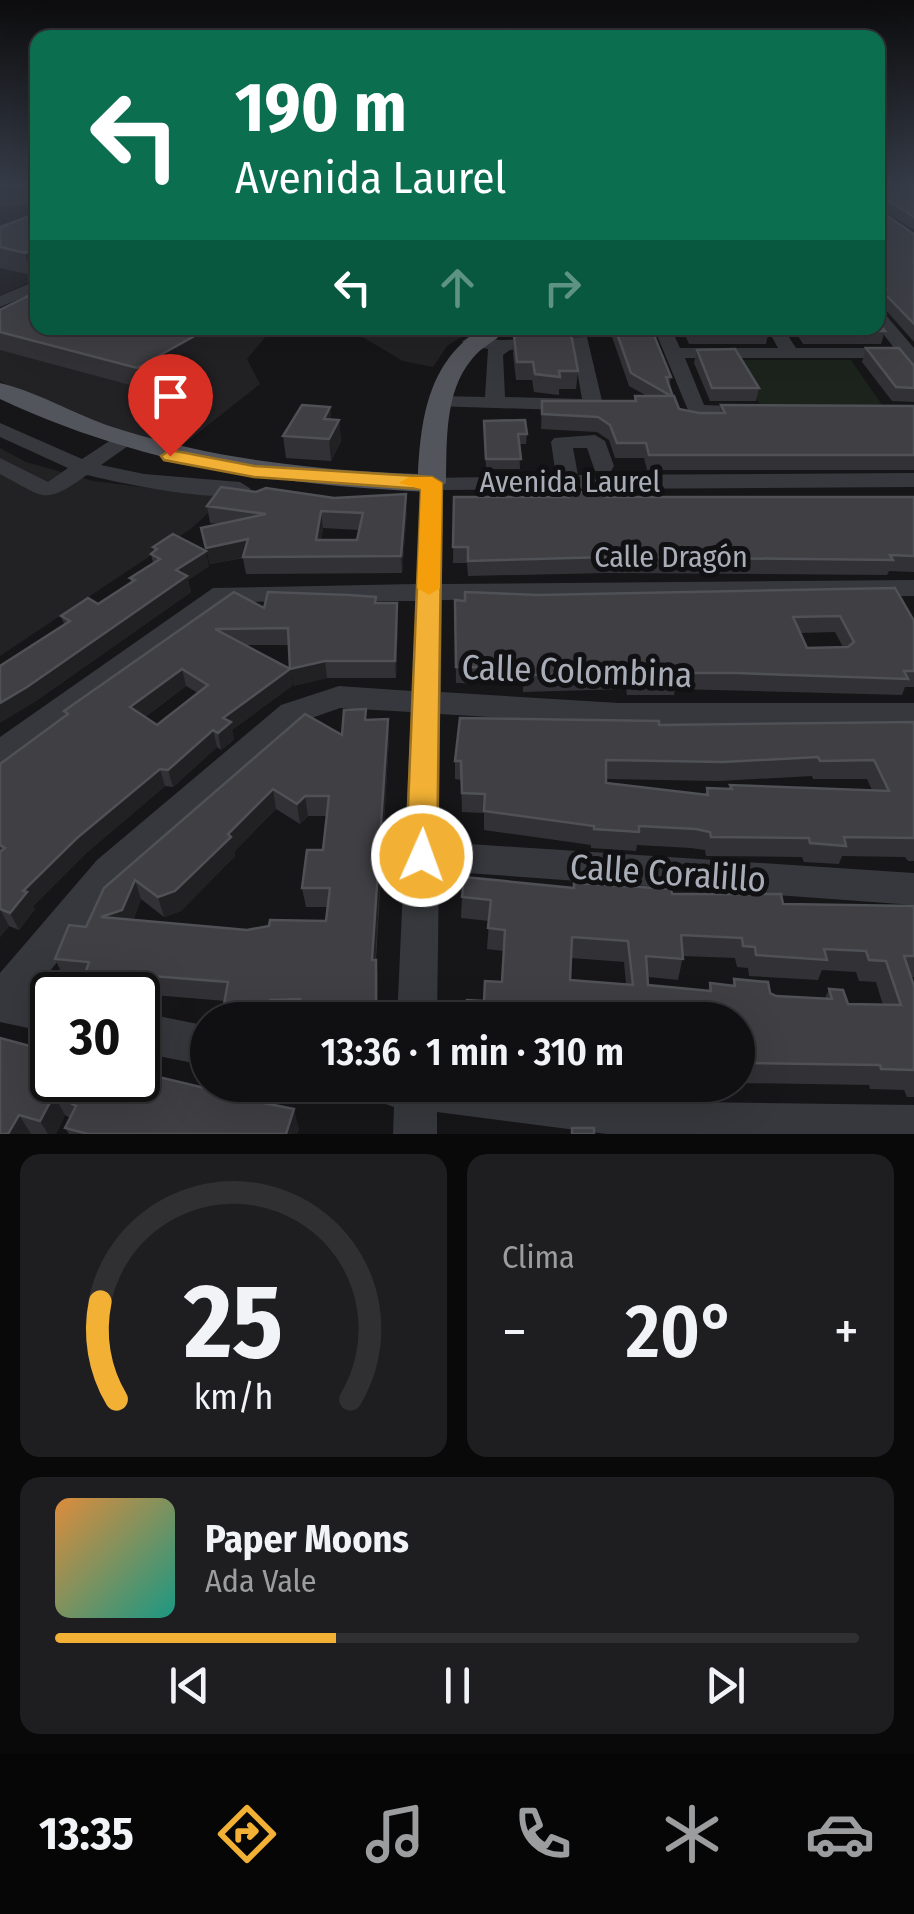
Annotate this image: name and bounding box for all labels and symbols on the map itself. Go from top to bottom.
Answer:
pin [128,354,213,457]
street label: Avenida Laurel [480,464,661,500]
street label: Calle Dragón [594,539,748,575]
street label: Calle Colombina [461,646,693,696]
position arrow [370,804,474,908]
street label: Calle Coralillo [569,845,767,901]
speed limit sign: 30 [30,972,160,1102]

